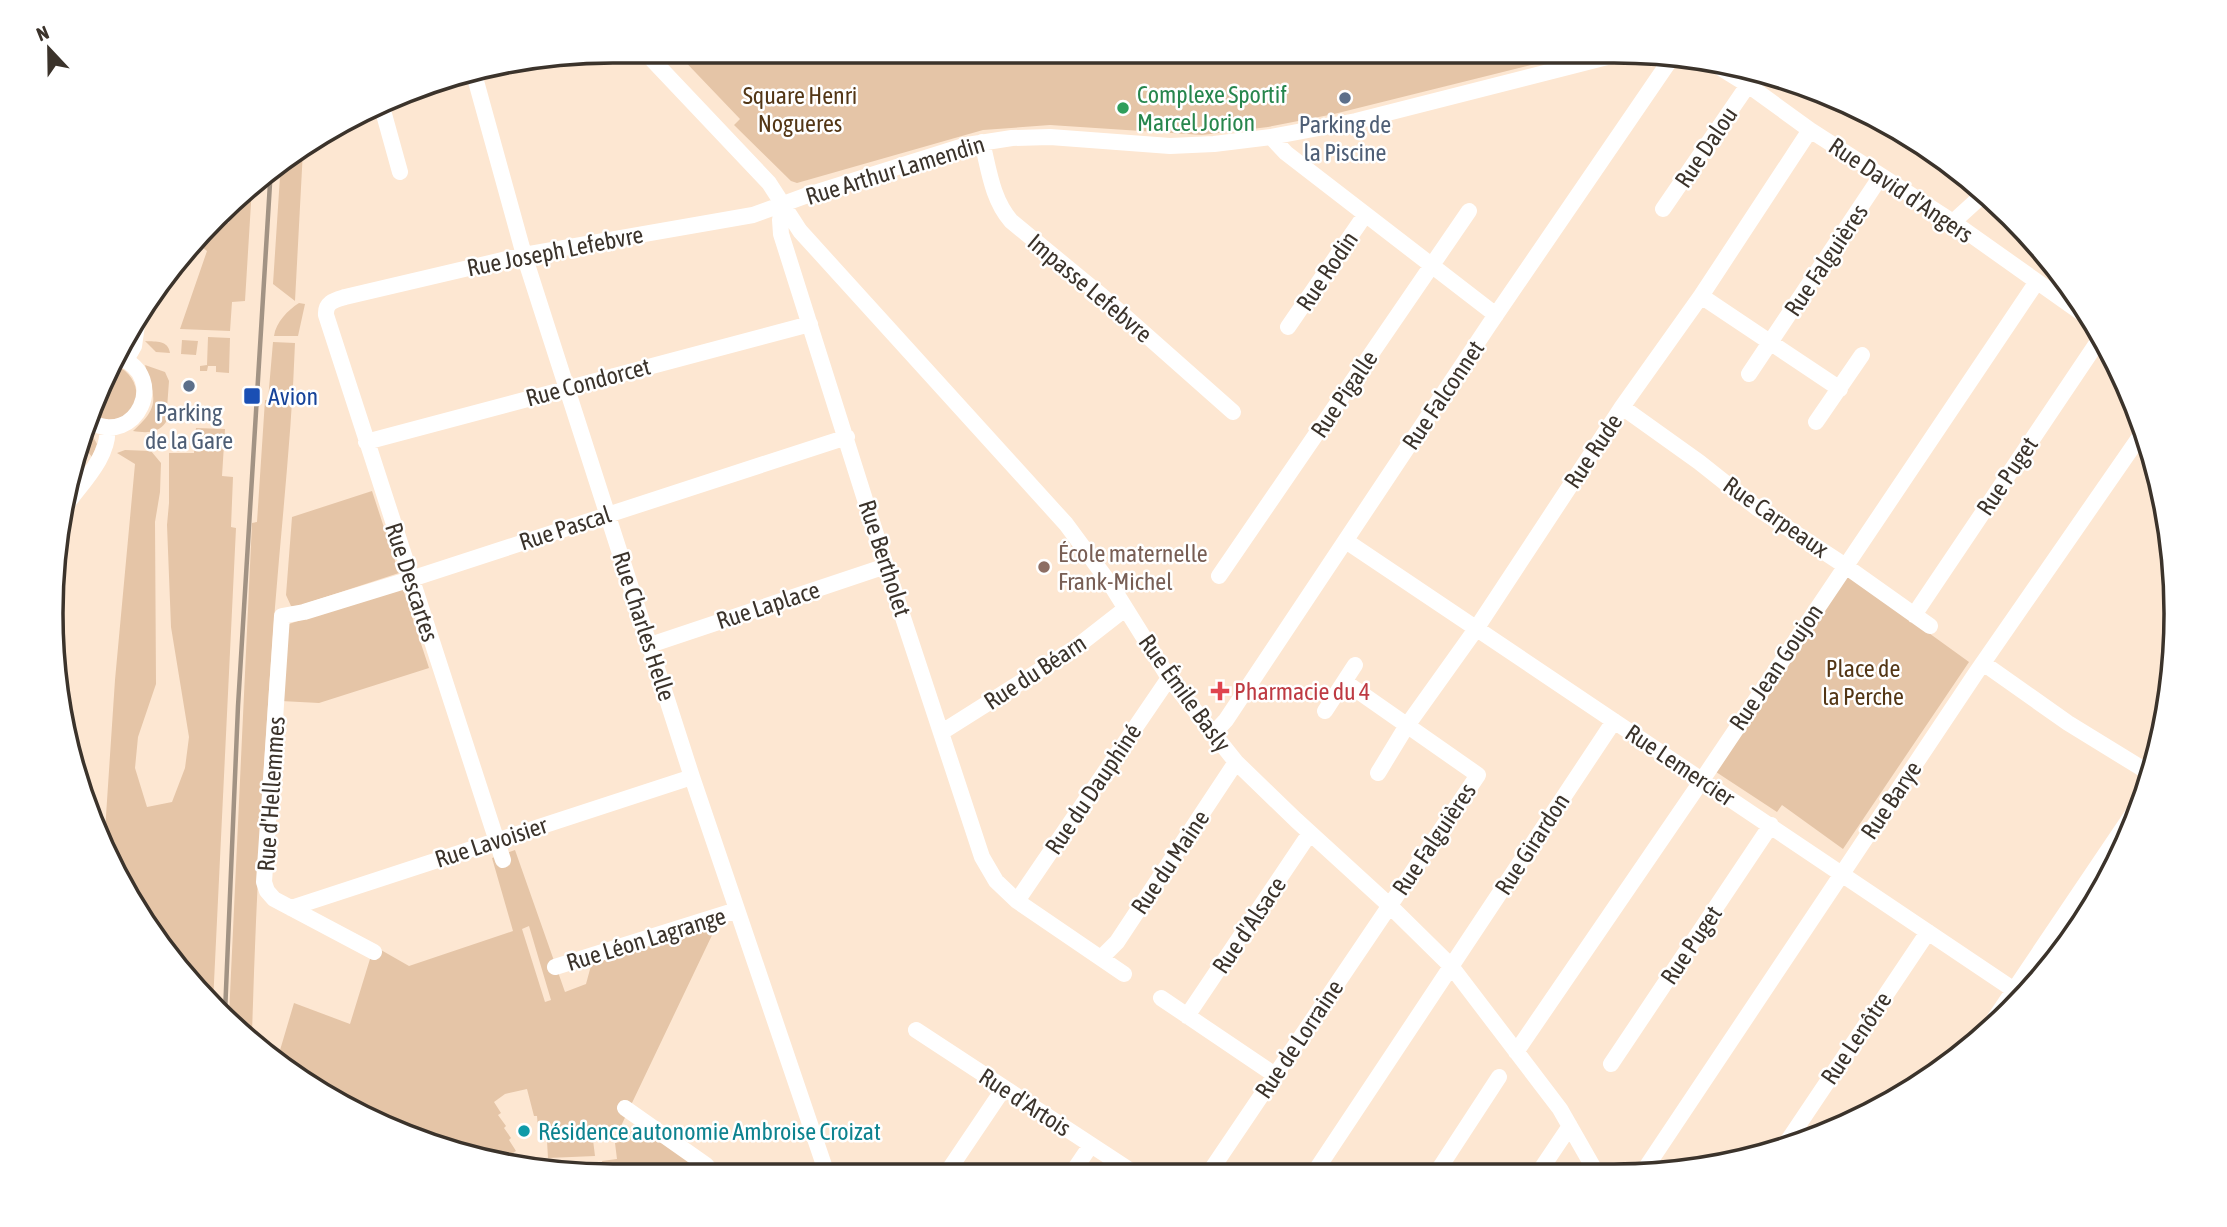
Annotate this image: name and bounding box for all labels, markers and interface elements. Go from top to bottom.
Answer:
north arrow [14,14,84,84]
text: N [33,21,52,46]
place label: Complexe Sportif Marcel Jorion [1137,81,1287,136]
park label: Square Henri Nogueres [743,82,857,137]
marker: Parking de la Piscine [1337,90,1353,106]
marker: Complexe Sportif Marcel Jorion [1115,100,1131,116]
street label: Rue Dalou [1669,102,1743,192]
place label: Parking de la Piscine [1299,111,1391,166]
street label: Rue Arthur Lamendin [802,130,988,210]
street label: Rue David d'Angers [1824,132,1978,248]
street label: Rue Falguières [1779,199,1873,321]
street label: Rue Joseph Lefebvre [465,221,645,281]
street label: Rue Rodin [1291,226,1363,316]
street label: Impasse Lefebvre [1022,228,1158,348]
street label: Rue Falconnet [1397,335,1489,455]
street label: Rue Pigalle [1305,345,1383,443]
street label: Rue Condorcet [523,352,653,412]
marker: Parking de la Gare [181,378,197,394]
place label: Avion [268,383,318,410]
marker: Avion [242,386,262,406]
place label: Parking de la Gare [145,399,233,454]
street label: Rue Rude [1558,409,1628,493]
street label: Rue Puget [1971,432,2043,520]
street label: Rue Carpeaux [1718,471,1834,563]
street label: Rue Bertholet [854,496,917,620]
street label: Rue Pascal [516,500,615,556]
street label: Rue Descartes [380,519,444,645]
place label: École maternelle Frank-Michel [1058,540,1208,595]
street label: Rue Charles Helle [607,548,681,704]
marker: École maternelle Frank-Michel [1036,559,1052,575]
street label: Rue Laplace [713,576,823,634]
street label: Rue Jean Goujon [1724,599,1828,735]
street label: Rue du Béarn [979,629,1091,715]
street label: Rue Émile Basly [1133,629,1237,757]
park label: Place de la Perche [1822,655,1904,710]
place label: Pharmacie du 4 [1234,678,1370,705]
marker: Pharmacie du 4 [1212,683,1228,699]
street label: Rue d'Hellemmes [252,716,290,872]
street label: Rue du Dauphiné [1040,719,1146,859]
street label: Rue Lemercier [1620,719,1740,812]
street label: Rue Barye [1855,756,1927,844]
street label: Rue Falguières [1387,778,1481,900]
street label: Rue Girardon [1489,788,1575,900]
street label: Rue du Maine [1125,805,1215,919]
street label: Rue Lavoisier [431,811,552,873]
street label: Rue d'Alsace [1207,872,1291,978]
street label: Rue Puget [1655,901,1727,989]
street label: Rue Léon Lagrange [563,902,729,976]
street label: Rue de Lorraine [1250,975,1348,1103]
street label: Rue Lenôtre [1815,987,1897,1089]
street label: Rue d'Artois [974,1062,1076,1142]
place label: Résidence autonomie Ambroise Croizat [538,1118,881,1145]
marker: Résidence autonomie Ambroise Croizat [516,1123,532,1139]

